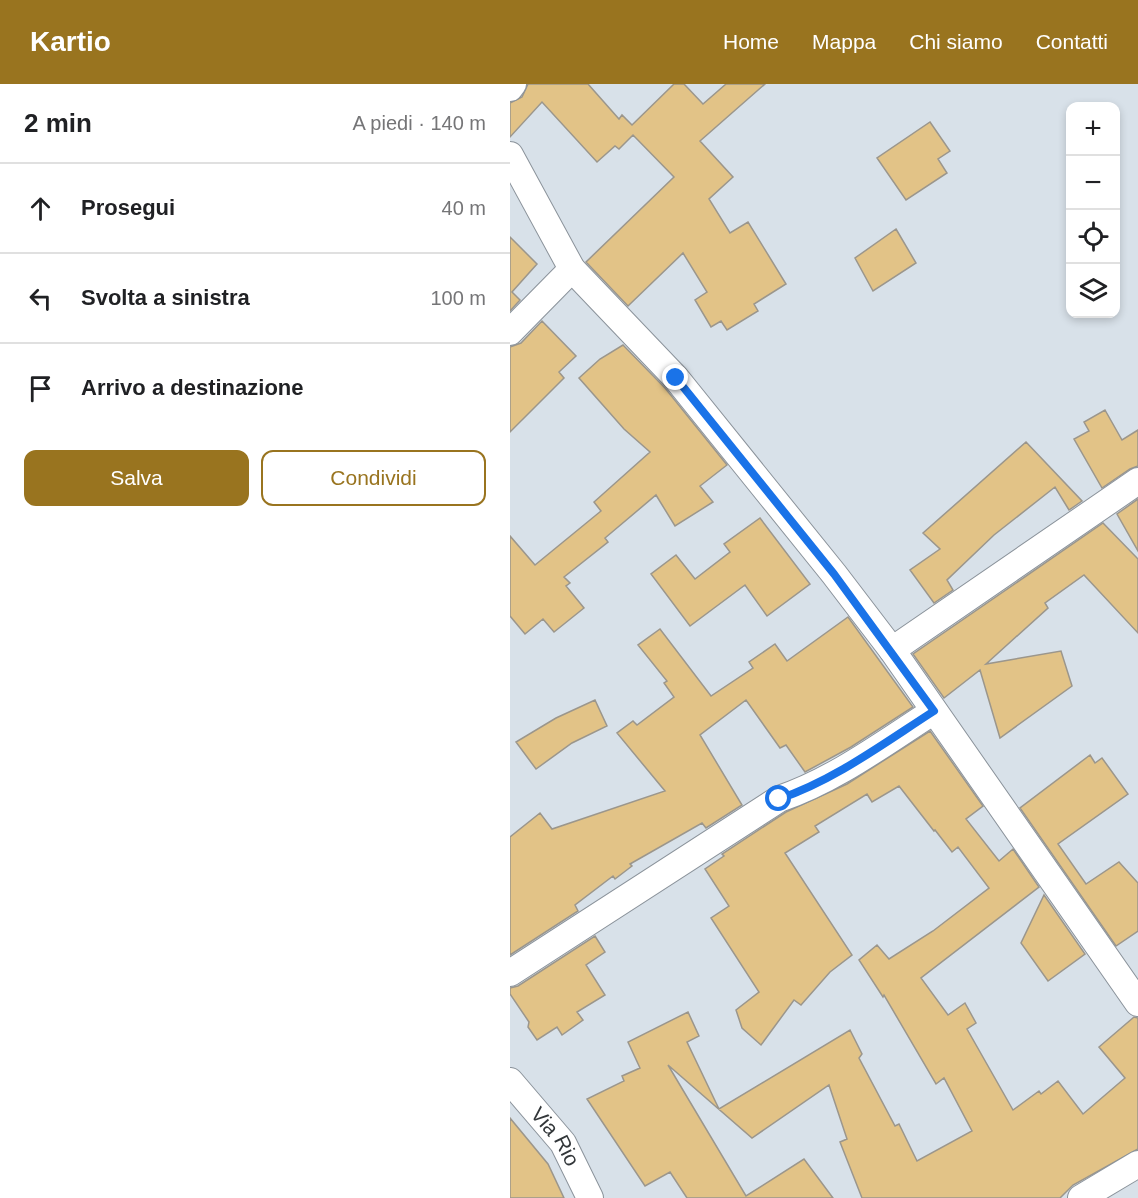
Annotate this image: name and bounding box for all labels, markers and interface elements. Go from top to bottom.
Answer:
text: Kartio [30,26,111,57]
text: Home [723,30,779,53]
text: Mappa [812,30,876,53]
text: Chi siamo [909,30,1003,53]
text: Contatti [1036,30,1108,53]
map controls [1066,102,1120,318]
button: + [1066,102,1120,156]
text: 2 min [24,108,92,138]
text: A piedi · 140 m [353,112,486,134]
button: − [1066,156,1120,210]
icon: ahead [24,192,57,225]
text: Prosegui [81,195,175,220]
text: 40 m [442,197,486,219]
button: locate [1066,210,1120,264]
button: layers [1066,264,1120,318]
icon: left [24,282,57,315]
text: Svolta a sinistra [81,285,250,310]
text: 100 m [430,287,486,309]
route end [662,364,688,390]
icon: arrive [24,372,57,405]
text: Arrivo a destinazione [81,375,304,400]
button: Salva [24,450,249,506]
button: Condividi [261,450,486,506]
route start [765,785,791,811]
street label: Via Rio [527,1102,584,1170]

